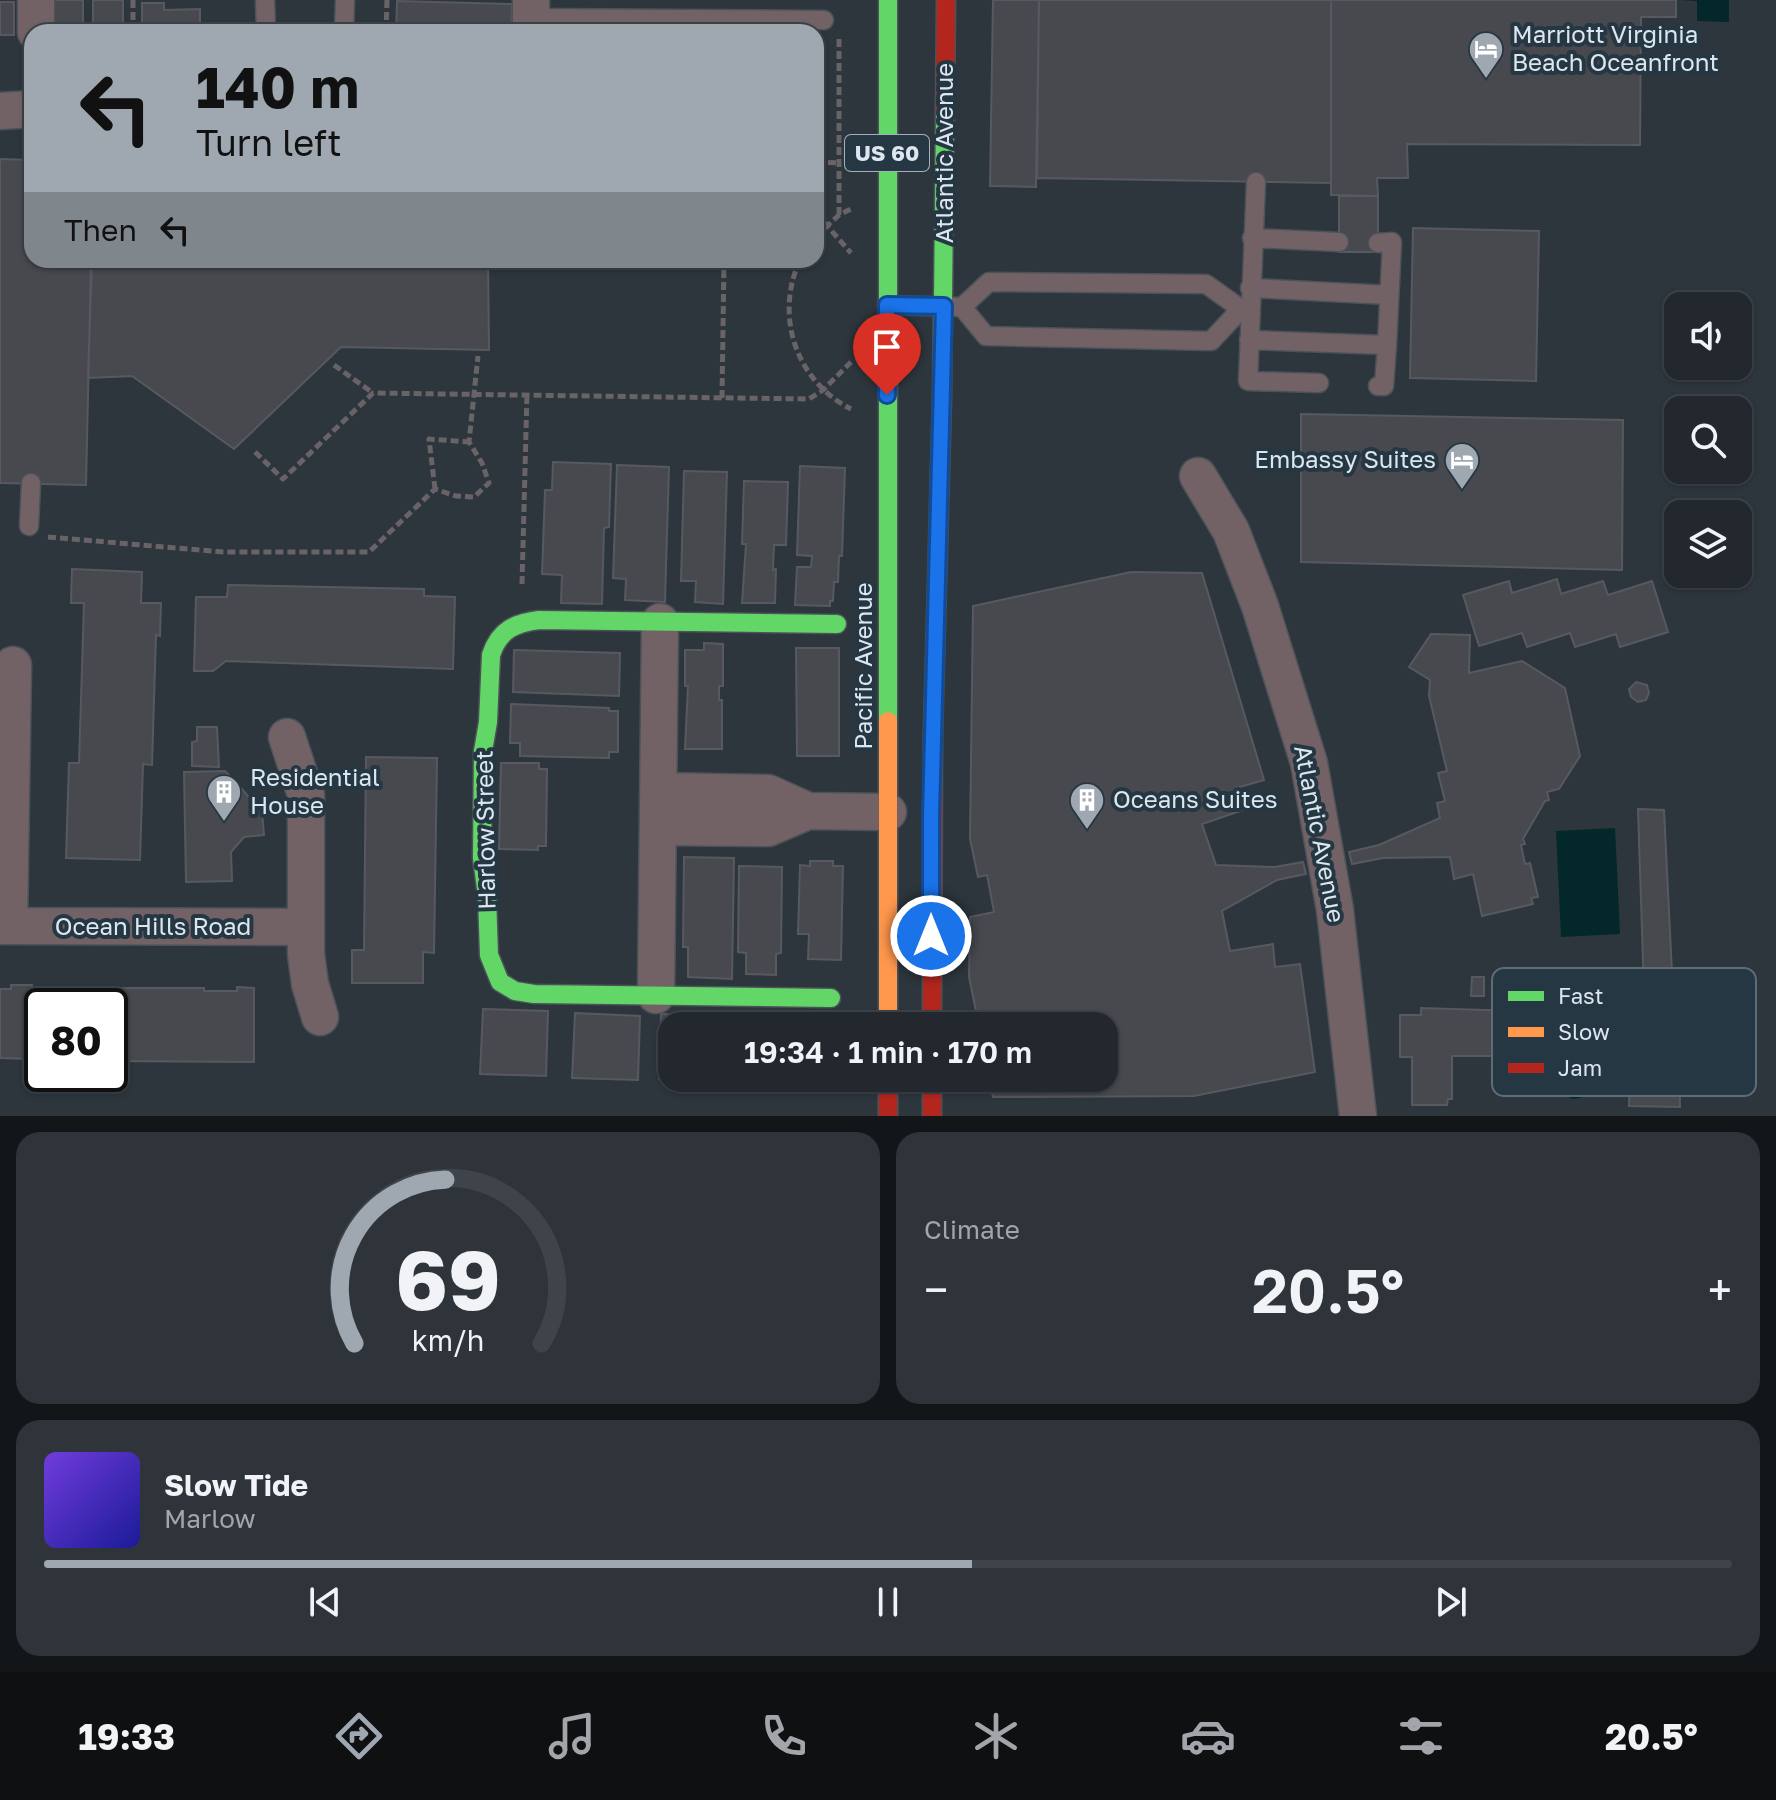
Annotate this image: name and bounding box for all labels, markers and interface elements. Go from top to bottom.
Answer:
place label: Marriott Virginia Beach Oceanfront [1512,19,1719,76]
hotel icon: Marriott Virginia Beach Oceanfront [1467,30,1505,80]
text: 140 m [196,53,359,120]
icon: left [64,56,168,160]
street label: Atlantic Avenue [929,63,958,243]
text: Turn left [196,121,342,164]
road number: US 60 [845,135,929,171]
icon: left [153,208,197,252]
text: Then [64,212,137,248]
map controls [1664,292,1752,588]
button: sound [1664,292,1752,380]
pin [853,313,921,395]
icon: arrive [865,325,909,369]
button: search [1664,396,1752,484]
hotel icon: Embassy Suites [1443,441,1481,491]
place label: Embassy Suites [1254,444,1436,473]
button: layers [1664,500,1752,588]
street label: Pacific Avenue [848,582,877,750]
street label: Atlantic Avenue [1289,742,1352,925]
street label: Harlow Street [469,750,500,910]
place label: Residential House [250,762,380,819]
building icon: Residential House [205,773,243,823]
building icon: Oceans Suites [1068,781,1106,831]
place label: Oceans Suites [1113,784,1277,813]
position arrow [889,894,973,978]
street label: Ocean Hills Road [55,911,251,940]
legend [1492,968,1756,1096]
text: Fast [1558,982,1604,1009]
speed limit sign: 80 [24,988,128,1092]
text: Slow [1558,1018,1610,1045]
text: 19:34 · 1 min · 170 m [744,1034,1032,1070]
text: Jam [1558,1054,1602,1081]
text: Climate [924,1214,1020,1245]
text: 69 [395,1228,501,1328]
text: 20.5° [1252,1254,1404,1326]
text: − [924,1263,948,1316]
text: + [1708,1263,1732,1316]
text: km/h [412,1323,484,1357]
text: Slow Tide [164,1467,308,1503]
text: Marlow [164,1503,256,1534]
icon: previous [303,1580,347,1624]
icon: pause [866,1580,910,1624]
icon: next [1429,1580,1473,1624]
icon: directions [331,1708,387,1764]
icon: music [544,1708,600,1764]
icon: phone [756,1708,812,1764]
icon: climate [968,1708,1024,1764]
icon: car [1180,1708,1236,1764]
icon: filters [1393,1708,1449,1764]
text: 19:33 [78,1715,175,1758]
text: 20.5° [1605,1715,1698,1758]

